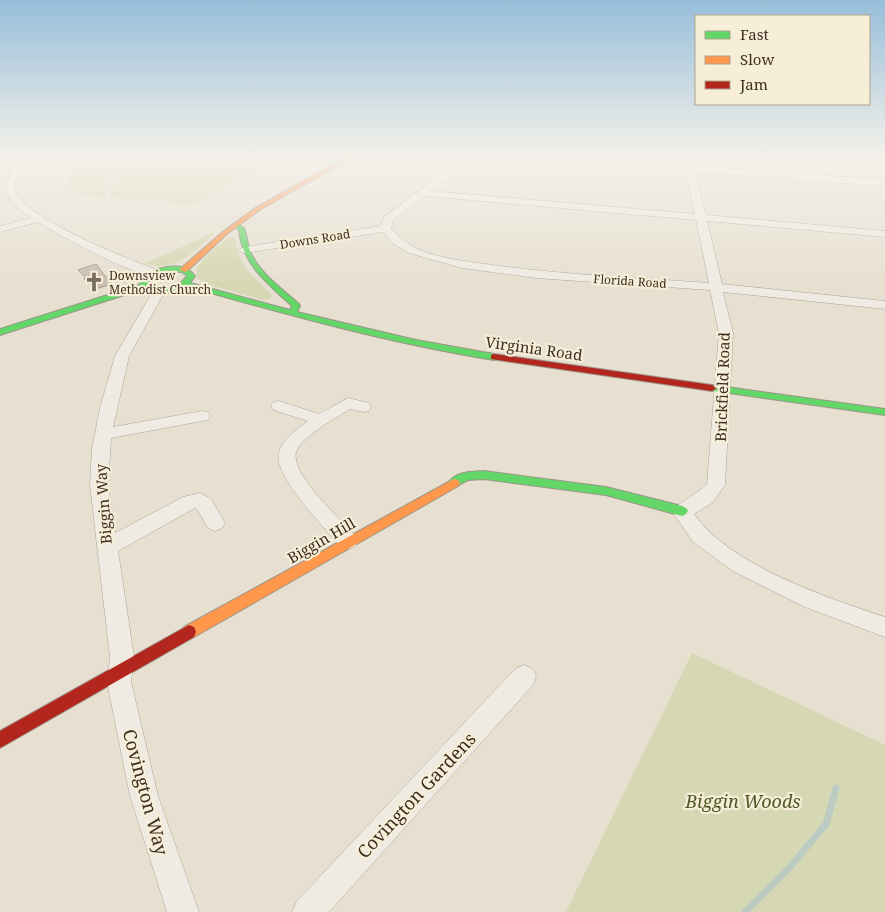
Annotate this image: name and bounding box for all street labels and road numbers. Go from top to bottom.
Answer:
street label: Downs Road [279,225,352,253]
street label: Florida Road [593,270,668,292]
street label: Virginia Road [484,331,584,365]
street label: Brickfield Road [710,332,734,442]
street label: Biggin Way [90,463,116,545]
street label: Biggin Hill [283,512,359,567]
street label: Covington Way [118,726,175,858]
street label: Covington Gardens [351,727,481,863]

